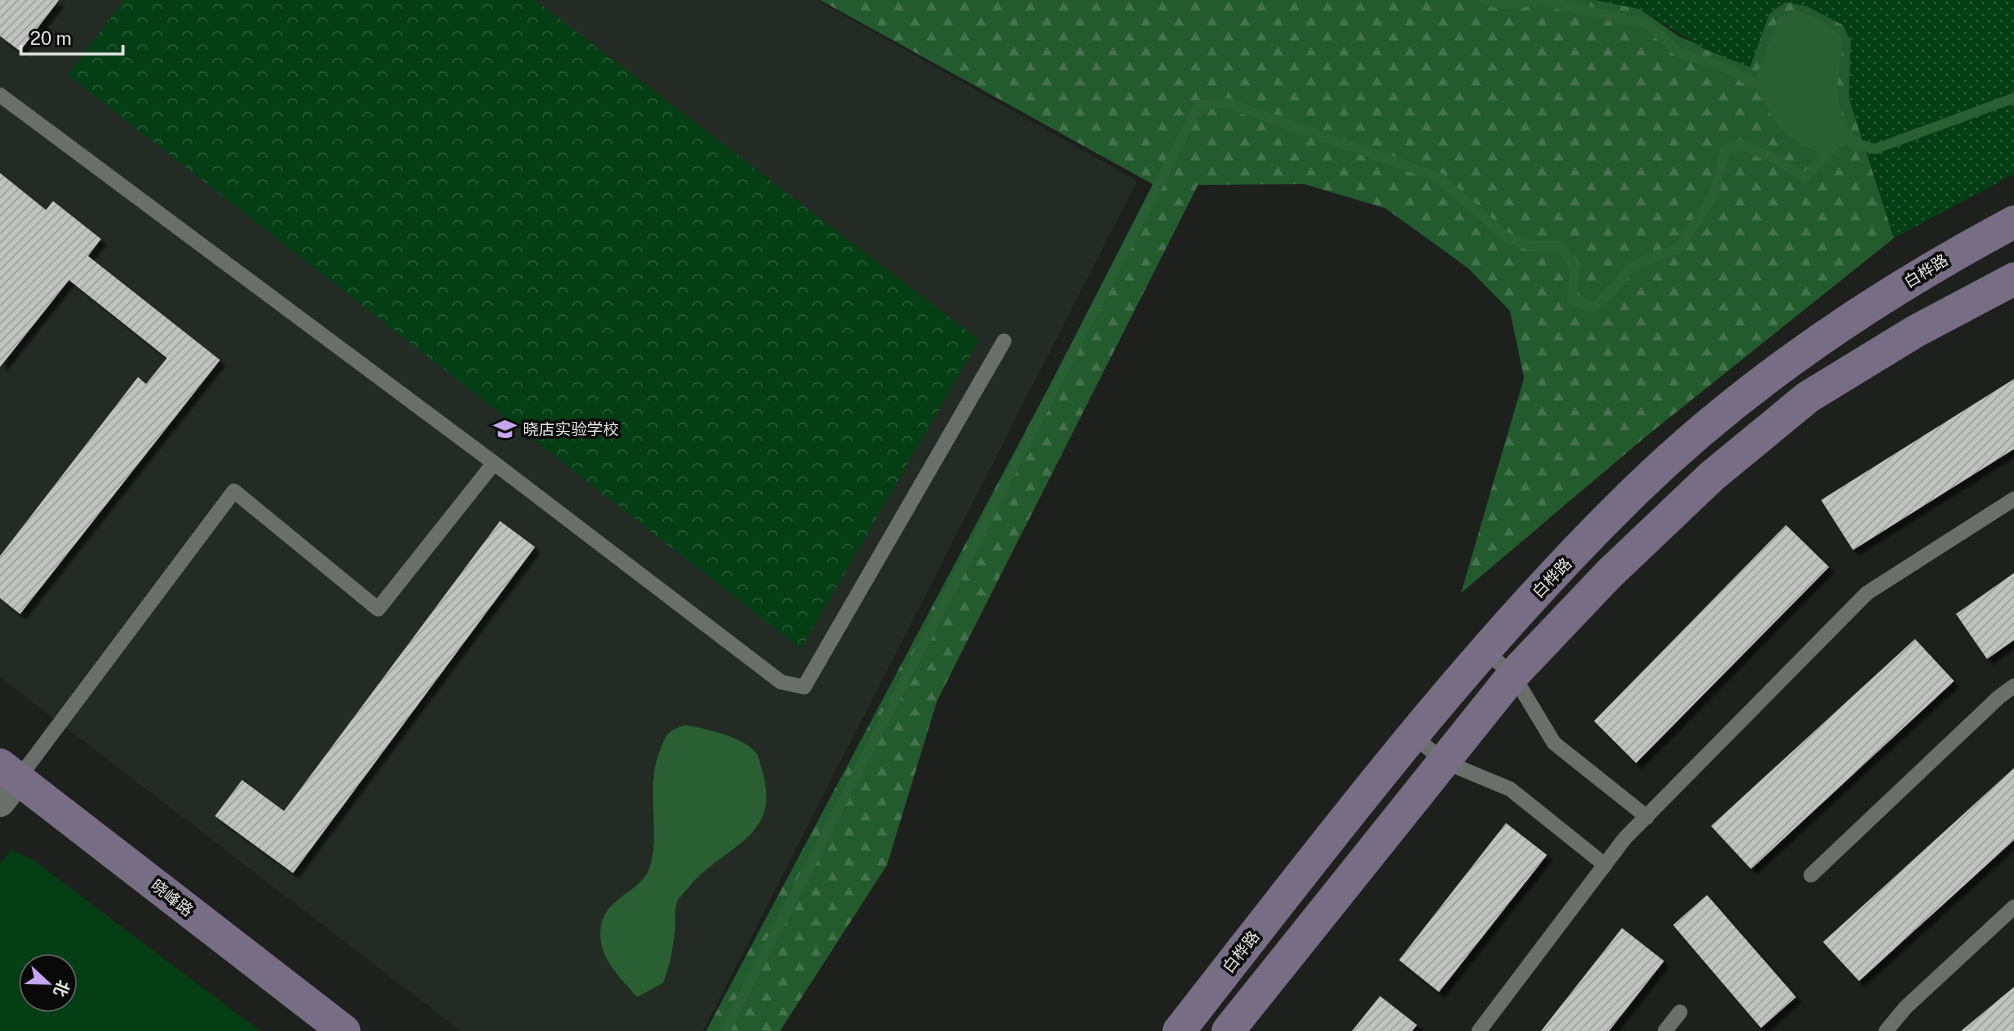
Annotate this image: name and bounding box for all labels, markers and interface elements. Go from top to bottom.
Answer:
scale bar [21,18,123,56]
text: 20 m [30,28,72,49]
street label: 白桦路 [1901,250,1951,292]
school or university icon: 晓店实验学校 [492,416,518,442]
place label: 晓店实验学校 [523,420,619,439]
street label: 白桦路 [1528,554,1576,602]
street label: 晓峰路 [147,876,197,920]
street label: 白桦路 [1219,927,1263,977]
north arrow [18,953,78,1013]
text: 北 [50,977,73,999]

